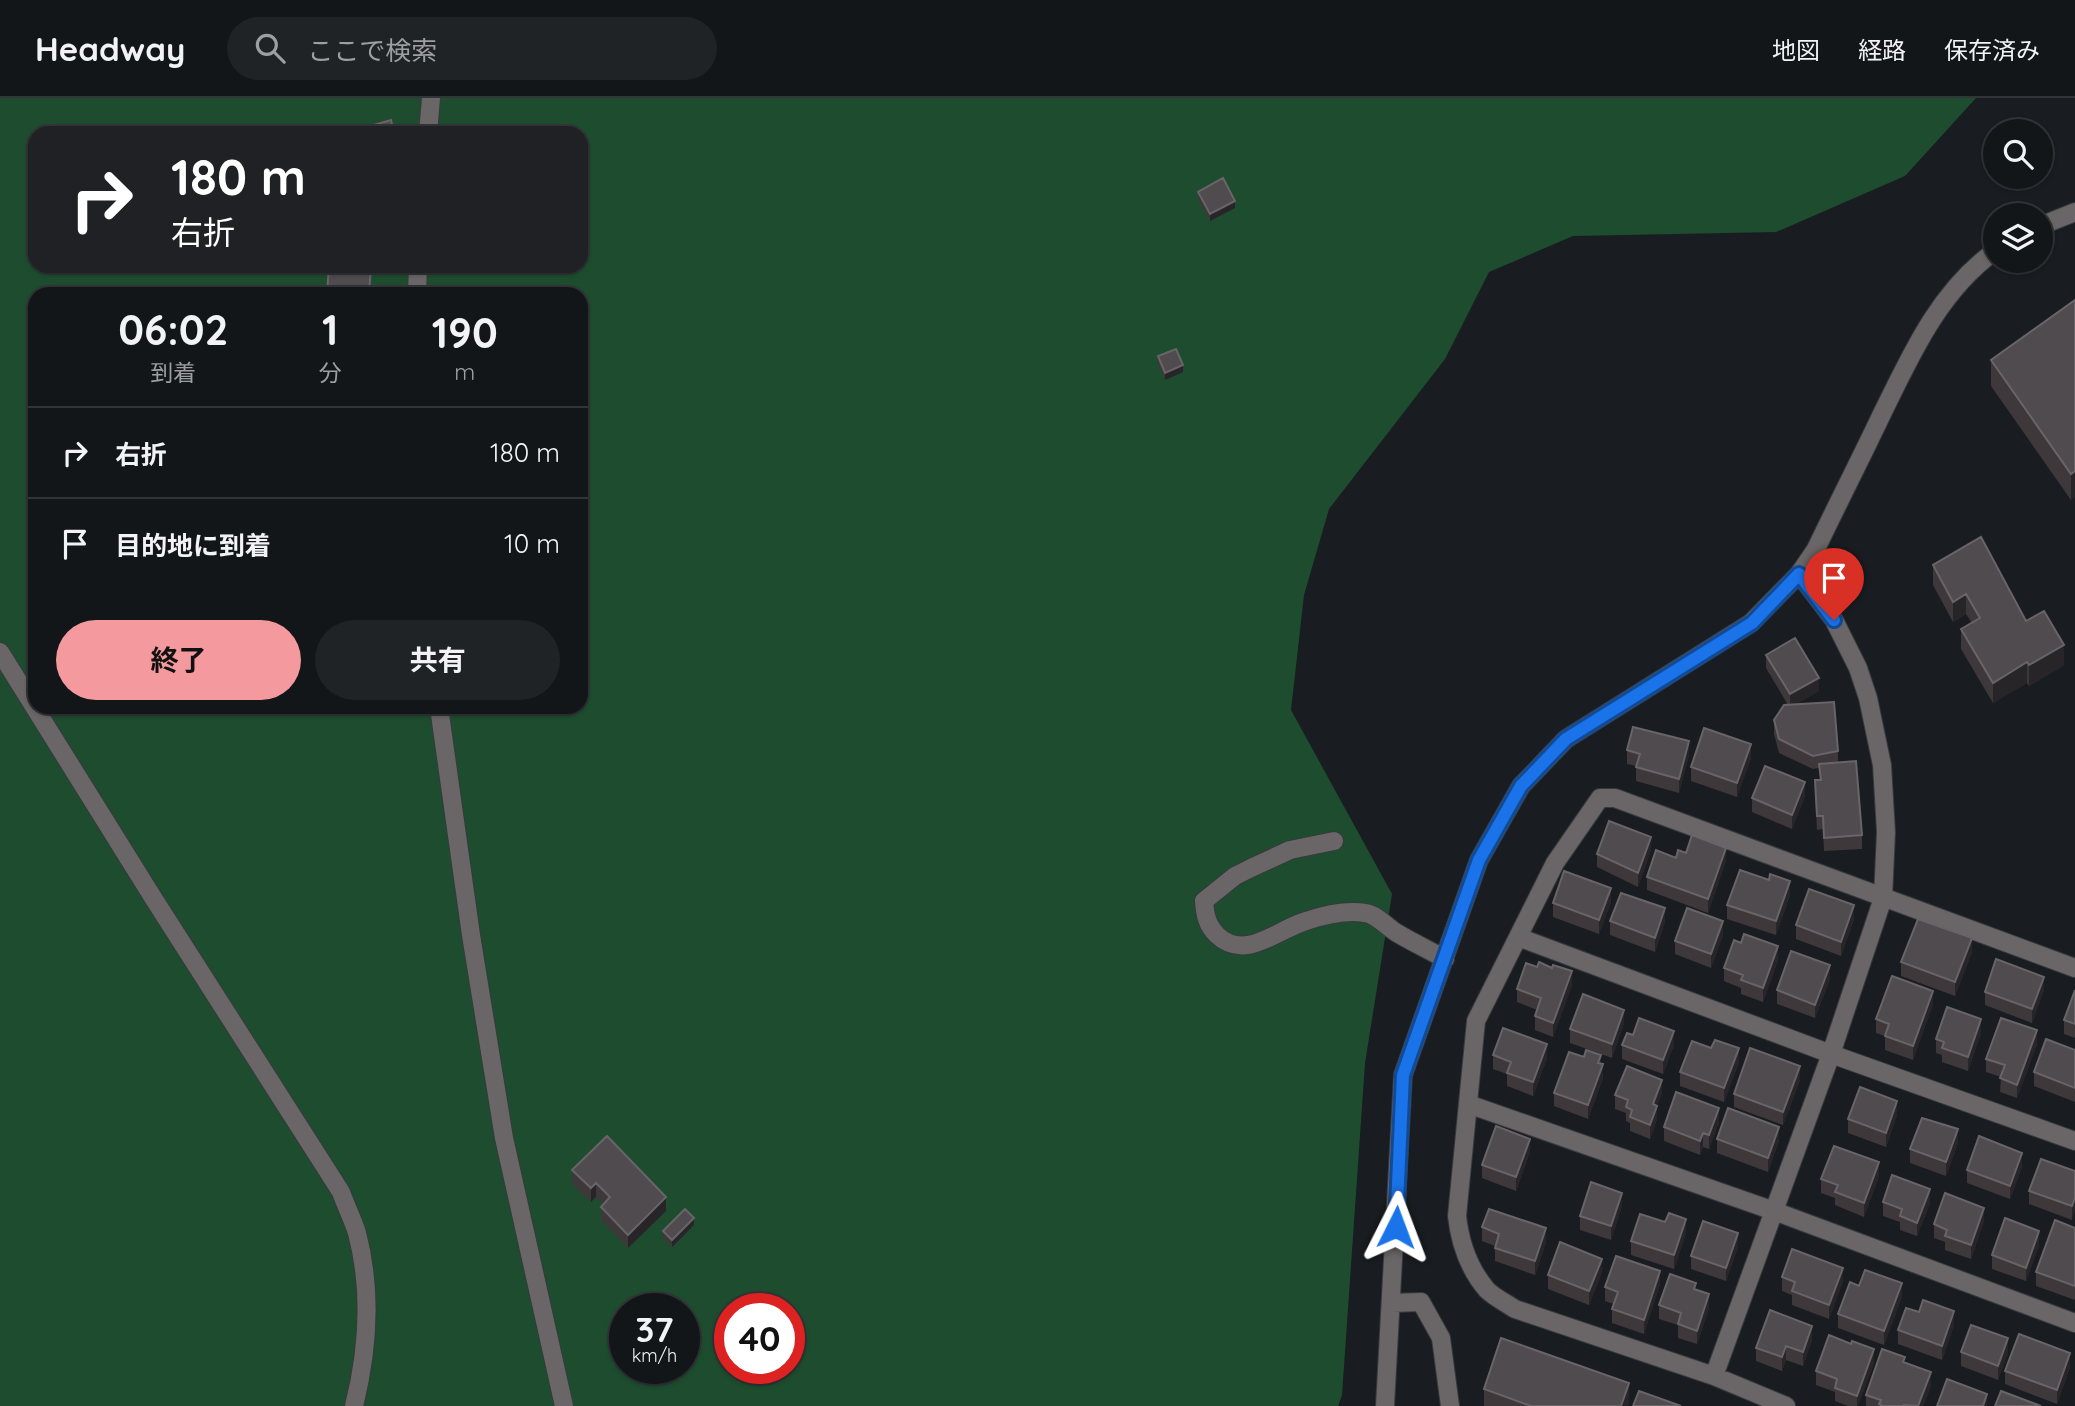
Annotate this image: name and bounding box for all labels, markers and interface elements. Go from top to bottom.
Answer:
search box [227,17,717,80]
text: Headway [35,28,185,69]
icon: search [251,29,289,67]
text: ここで検索 [307,34,437,67]
text: 地図 [1772,35,1820,65]
text: 経路 [1858,35,1906,65]
text: 保存済み [1944,35,2040,65]
map controls [1983,119,2053,273]
button: search [1983,119,2053,189]
text: 180 m [171,146,306,207]
icon: right [56,154,147,245]
button: layers [1983,203,2053,273]
text: 右折 [171,212,235,252]
text: 06:02 [118,303,228,356]
text: 1 [322,303,338,356]
text: 190 [432,306,498,359]
text: m [454,357,475,386]
text: 到着 [150,358,196,387]
text: 分 [319,358,342,387]
icon: right [56,434,94,472]
text: 180 m [490,436,560,469]
text: 右折 [115,438,167,471]
icon: arrive [56,525,94,563]
text: 10 m [504,527,560,560]
text: 目的地に到着 [115,529,271,562]
pin [1804,548,1864,620]
icon: arrive [1815,559,1853,597]
button: 終了 [56,620,301,700]
button: 共有 [315,620,560,700]
position arrow [1359,1190,1433,1264]
speed limit sign: 40 [714,1293,805,1384]
text: 37 [635,1307,674,1351]
text: km/h [632,1344,677,1367]

